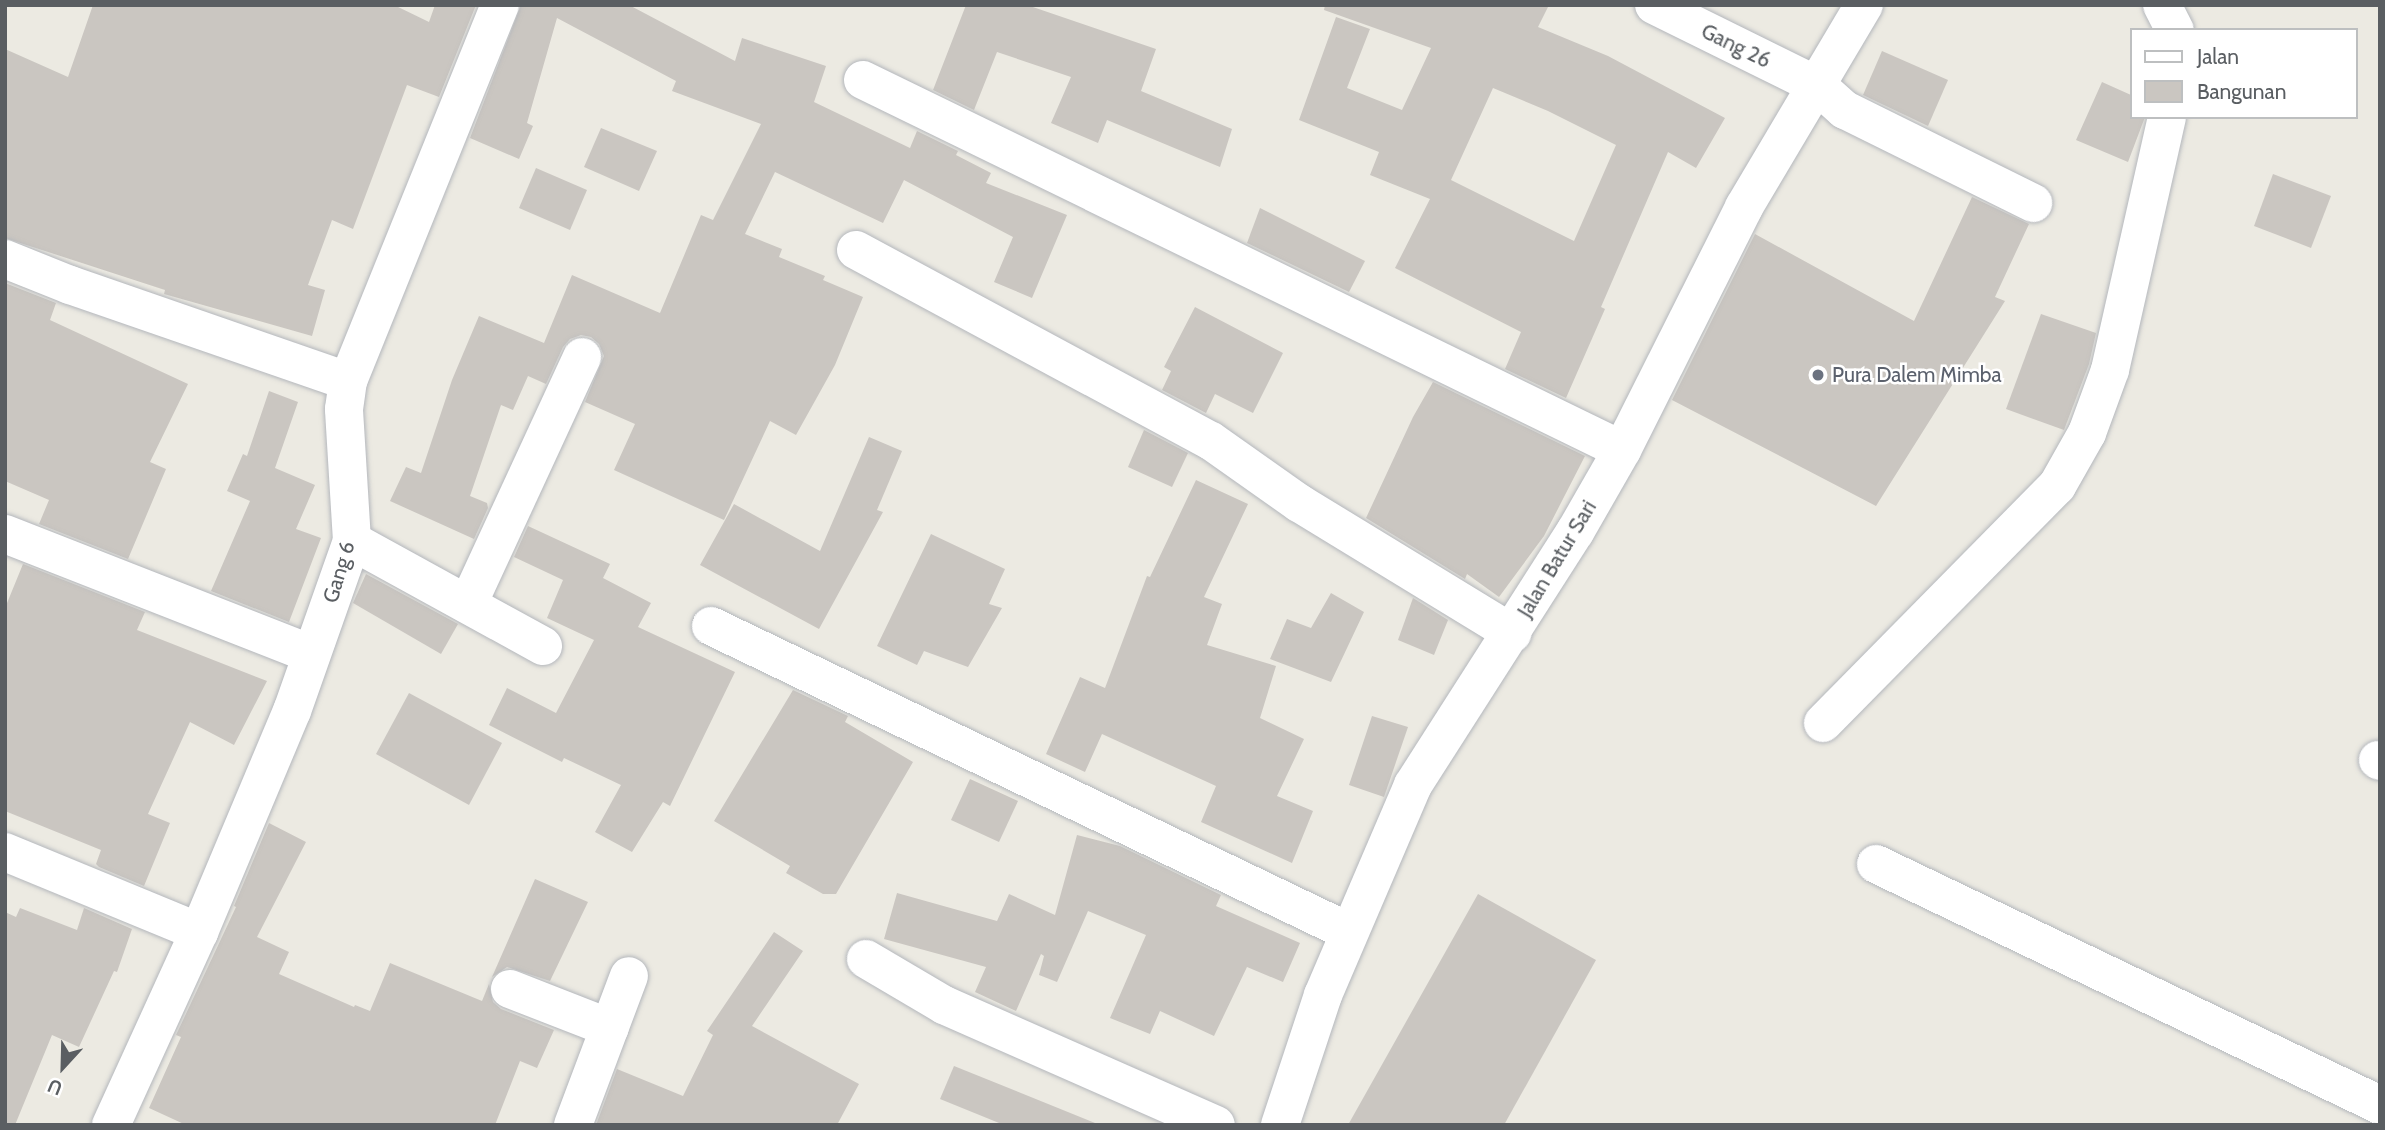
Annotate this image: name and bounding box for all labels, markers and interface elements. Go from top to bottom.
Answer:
street label: Gang 26 [1697,18,1775,74]
legend [2130,28,2357,119]
text: Jalan [2197,44,2239,69]
text: Bangunan [2197,79,2286,104]
place label: Pura Dalem Mimba [1832,362,2002,388]
marker: Pura Dalem Mimba [1810,367,1826,383]
street label: Jalan Batur Sari [1512,496,1602,622]
street label: Gang 6 [318,538,360,606]
north arrow [28,1032,98,1102]
text: U [44,1074,66,1100]

